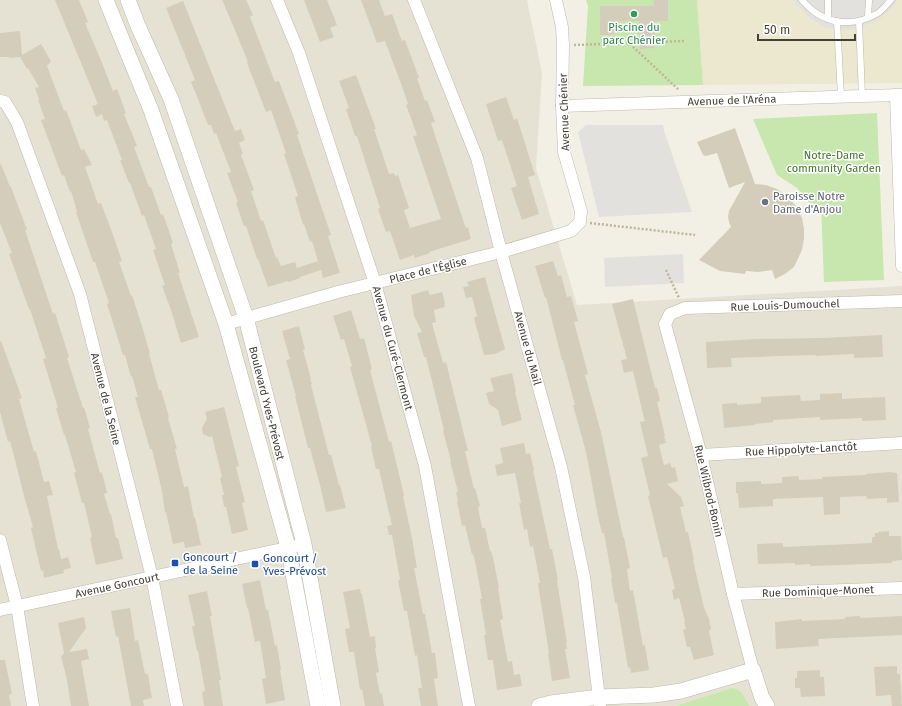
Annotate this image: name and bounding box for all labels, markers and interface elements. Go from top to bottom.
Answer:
marker: Piscine du parc Chénier [629,9,639,19]
scale bar [758,16,855,42]
place label: Piscine du parc Chénier [603,21,666,47]
text: 50 m [764,23,790,37]
street label: Avenue Chénier [557,72,572,151]
street label: Avenue de l'Aréna [687,92,777,109]
park label: Notre-Dame community Garden [787,149,881,175]
place label: Paroisse Notre Dame d'Anjou [773,190,845,216]
marker: Paroisse Notre Dame d'Anjou [760,197,770,207]
street label: Place de l'Église [388,254,468,286]
street label: Avenue du Curé-Clermont [370,285,415,412]
street label: Rue Louis-Dumouchel [730,297,840,314]
street label: Avenue du Mail [511,310,544,387]
street label: Boulevard Yves-Prévost [246,345,287,461]
street label: Avenue de la Seine [88,352,123,447]
street label: Rue Hippolyte-Lanctôt [745,440,857,459]
street label: Rue Wilbrod-Bonin [692,444,725,539]
place label: Goncourt / de la Seine [183,551,238,577]
place label: Goncourt / Yves-Prévost [263,552,326,578]
marker: Goncourt / de la Seine [170,558,180,568]
marker: Goncourt / Yves-Prévost [250,559,260,569]
street label: Avenue Goncourt [74,570,160,601]
street label: Rue Dominique-Monet [762,583,874,600]

